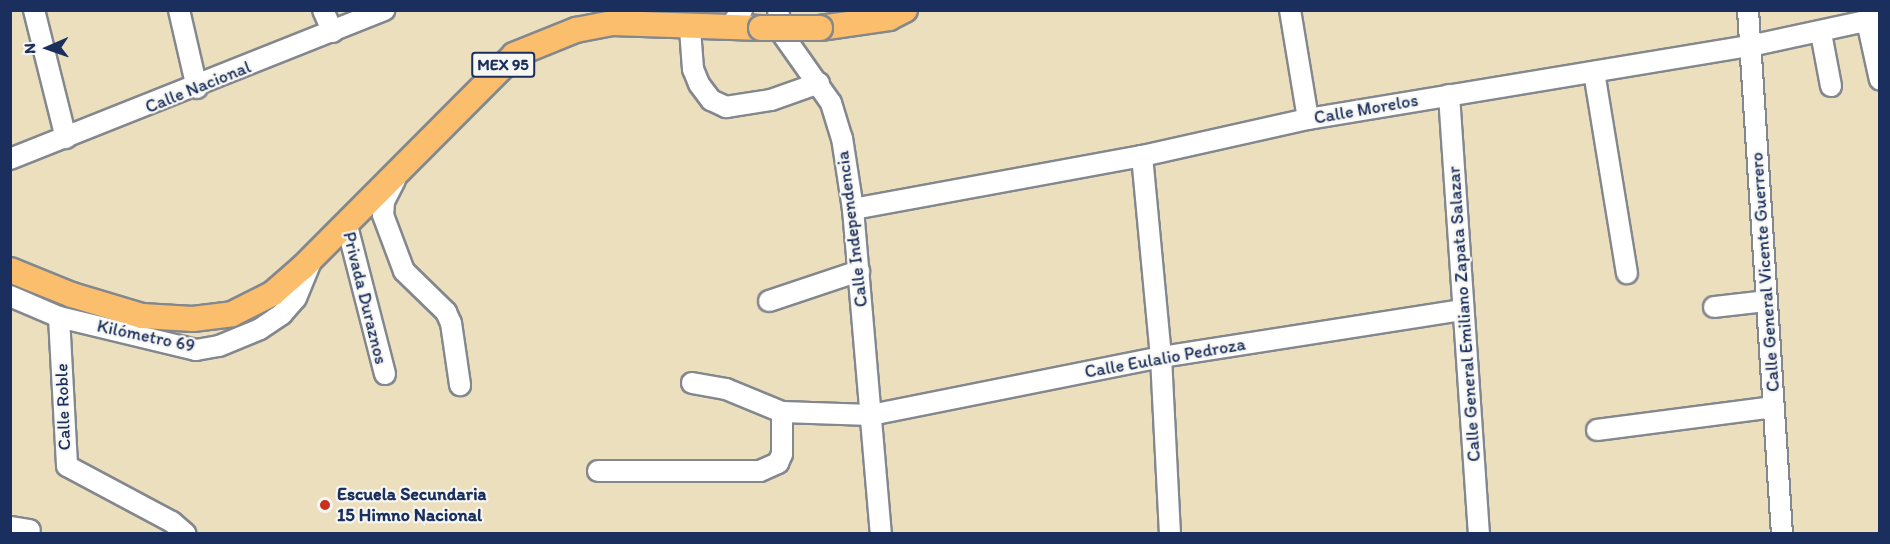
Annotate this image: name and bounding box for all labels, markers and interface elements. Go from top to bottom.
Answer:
north arrow [18,18,78,78]
text: N [20,43,39,54]
road number: MEX 95 [470,52,536,78]
street label: Calle Nacional [142,56,254,118]
street label: Calle Morelos [1312,89,1420,129]
street label: Calle Independencia [832,150,872,308]
street label: Calle General Vicente Guerrero [1746,152,1784,392]
street label: Calle General Emiliano Zapata Salazar [1443,165,1485,463]
street label: Privada Duraznos [338,229,392,367]
street label: Kilómetro 69 [95,315,197,357]
street label: Calle Eulalio Pedroza [1083,333,1247,383]
street label: Calle Roble [51,363,75,451]
place label: Escuela Secundaria 15 Himno Nacional [337,484,486,526]
marker: Escuela Secundaria 15 Himno Nacional [318,498,332,512]

